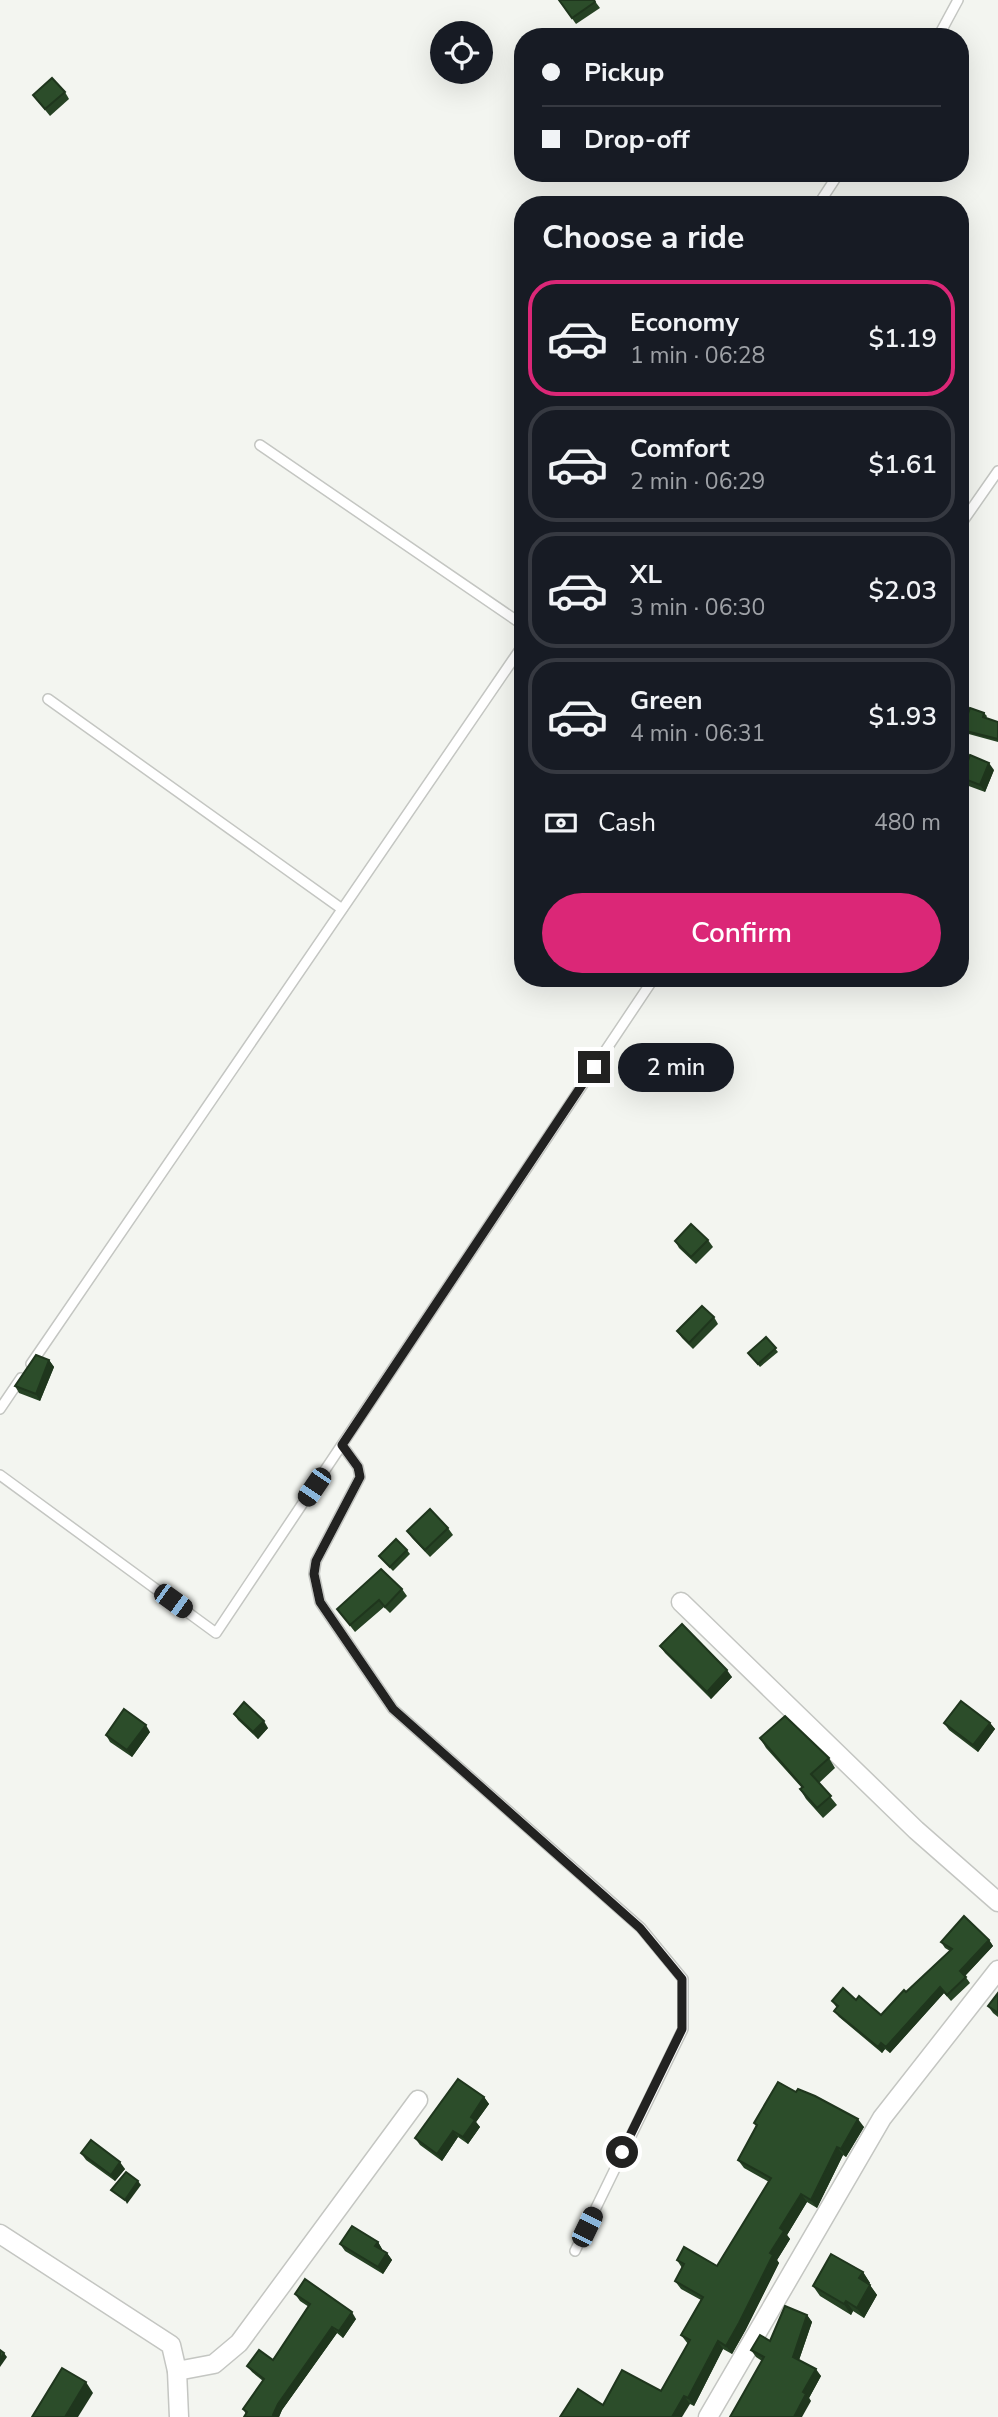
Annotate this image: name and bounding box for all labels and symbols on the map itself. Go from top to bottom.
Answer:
callout: 2 min [618,1042,734,1092]
route end [578,1051,610,1083]
car [294,1464,335,1510]
car [150,1580,197,1622]
route start [606,2136,638,2168]
car [569,2204,606,2250]

